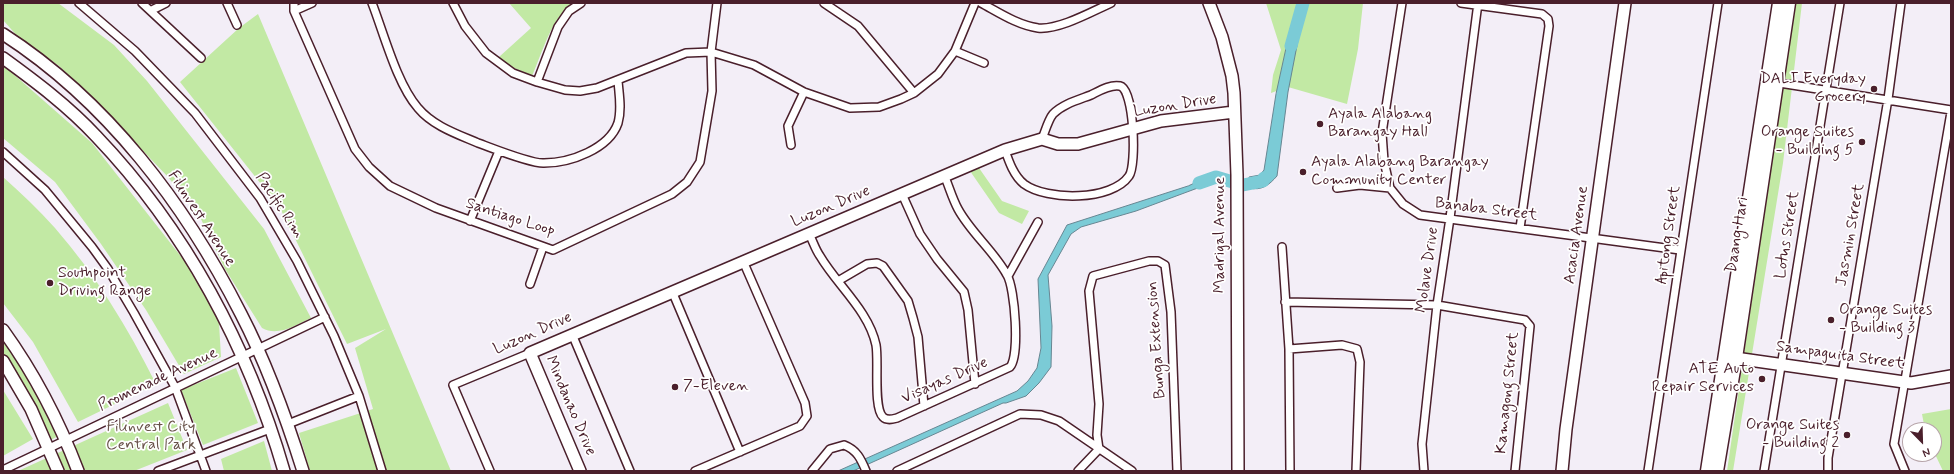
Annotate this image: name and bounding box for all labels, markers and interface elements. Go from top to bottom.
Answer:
place label: DALI Everyday Grocery [1760,70,1866,108]
marker: DALI Everyday Grocery [1869,84,1879,94]
street label: Luzon Drive [1132,90,1218,122]
place label: Ayala Alabang Barangay Hall [1328,105,1432,143]
marker: Ayala Alabang Barangay Hall [1315,119,1325,129]
place label: Orange Suites - Building 5 [1761,123,1854,161]
marker: Orange Suites - Building 5 [1857,137,1867,147]
place label: Ayala Alabang Barangay Community Center [1311,153,1489,191]
street label: Filinvest Avenue [163,167,239,271]
marker: Ayala Alabang Barangay Community Center [1298,167,1308,177]
street label: Pacific Rim [250,169,308,243]
street label: Madrigal Avenue [1211,177,1231,293]
street label: Luzon Drive [789,182,873,232]
street label: Jasmin Street [1833,182,1869,288]
street label: Acacia Avenue [1561,185,1593,285]
street label: Apitong Street [1653,185,1685,285]
street label: Lotus Street [1772,190,1804,280]
street label: Banaba Street [1434,194,1538,226]
street label: Santiago Loop [463,195,557,241]
street label: Daang Hari [1722,195,1754,275]
street label: Molave Drive [1412,226,1444,314]
place label: Southpoint Driving Range [58,264,151,302]
marker: Southpoint Driving Range [45,278,55,288]
street label: Bunga Extension [1143,281,1171,399]
place label: Orange Suites - Building 3 [1839,301,1932,339]
street label: Luzon Drive [491,308,575,360]
marker: Orange Suites - Building 3 [1826,315,1836,325]
street label: Kamagong Street [1492,331,1524,455]
street label: Sampaguita Street [1775,337,1905,375]
street label: Promenade Avenue [95,344,221,416]
street label: Mindanao Drive [540,353,600,459]
street label: Visayas Drive [899,353,991,409]
place label: ATE Auto Repair Services [1652,360,1754,398]
marker: ATE Auto Repair Services [1757,374,1767,384]
place label: 7-Eleven [683,377,749,397]
marker: 7-Eleven [670,382,680,392]
place label: Orange Suites - Building 2 [1746,416,1839,454]
park label: Filinvest City Central Park [106,418,196,456]
north arrow [1902,422,1942,462]
marker: Orange Suites - Building 2 [1842,430,1852,440]
text: N [1920,444,1932,460]

